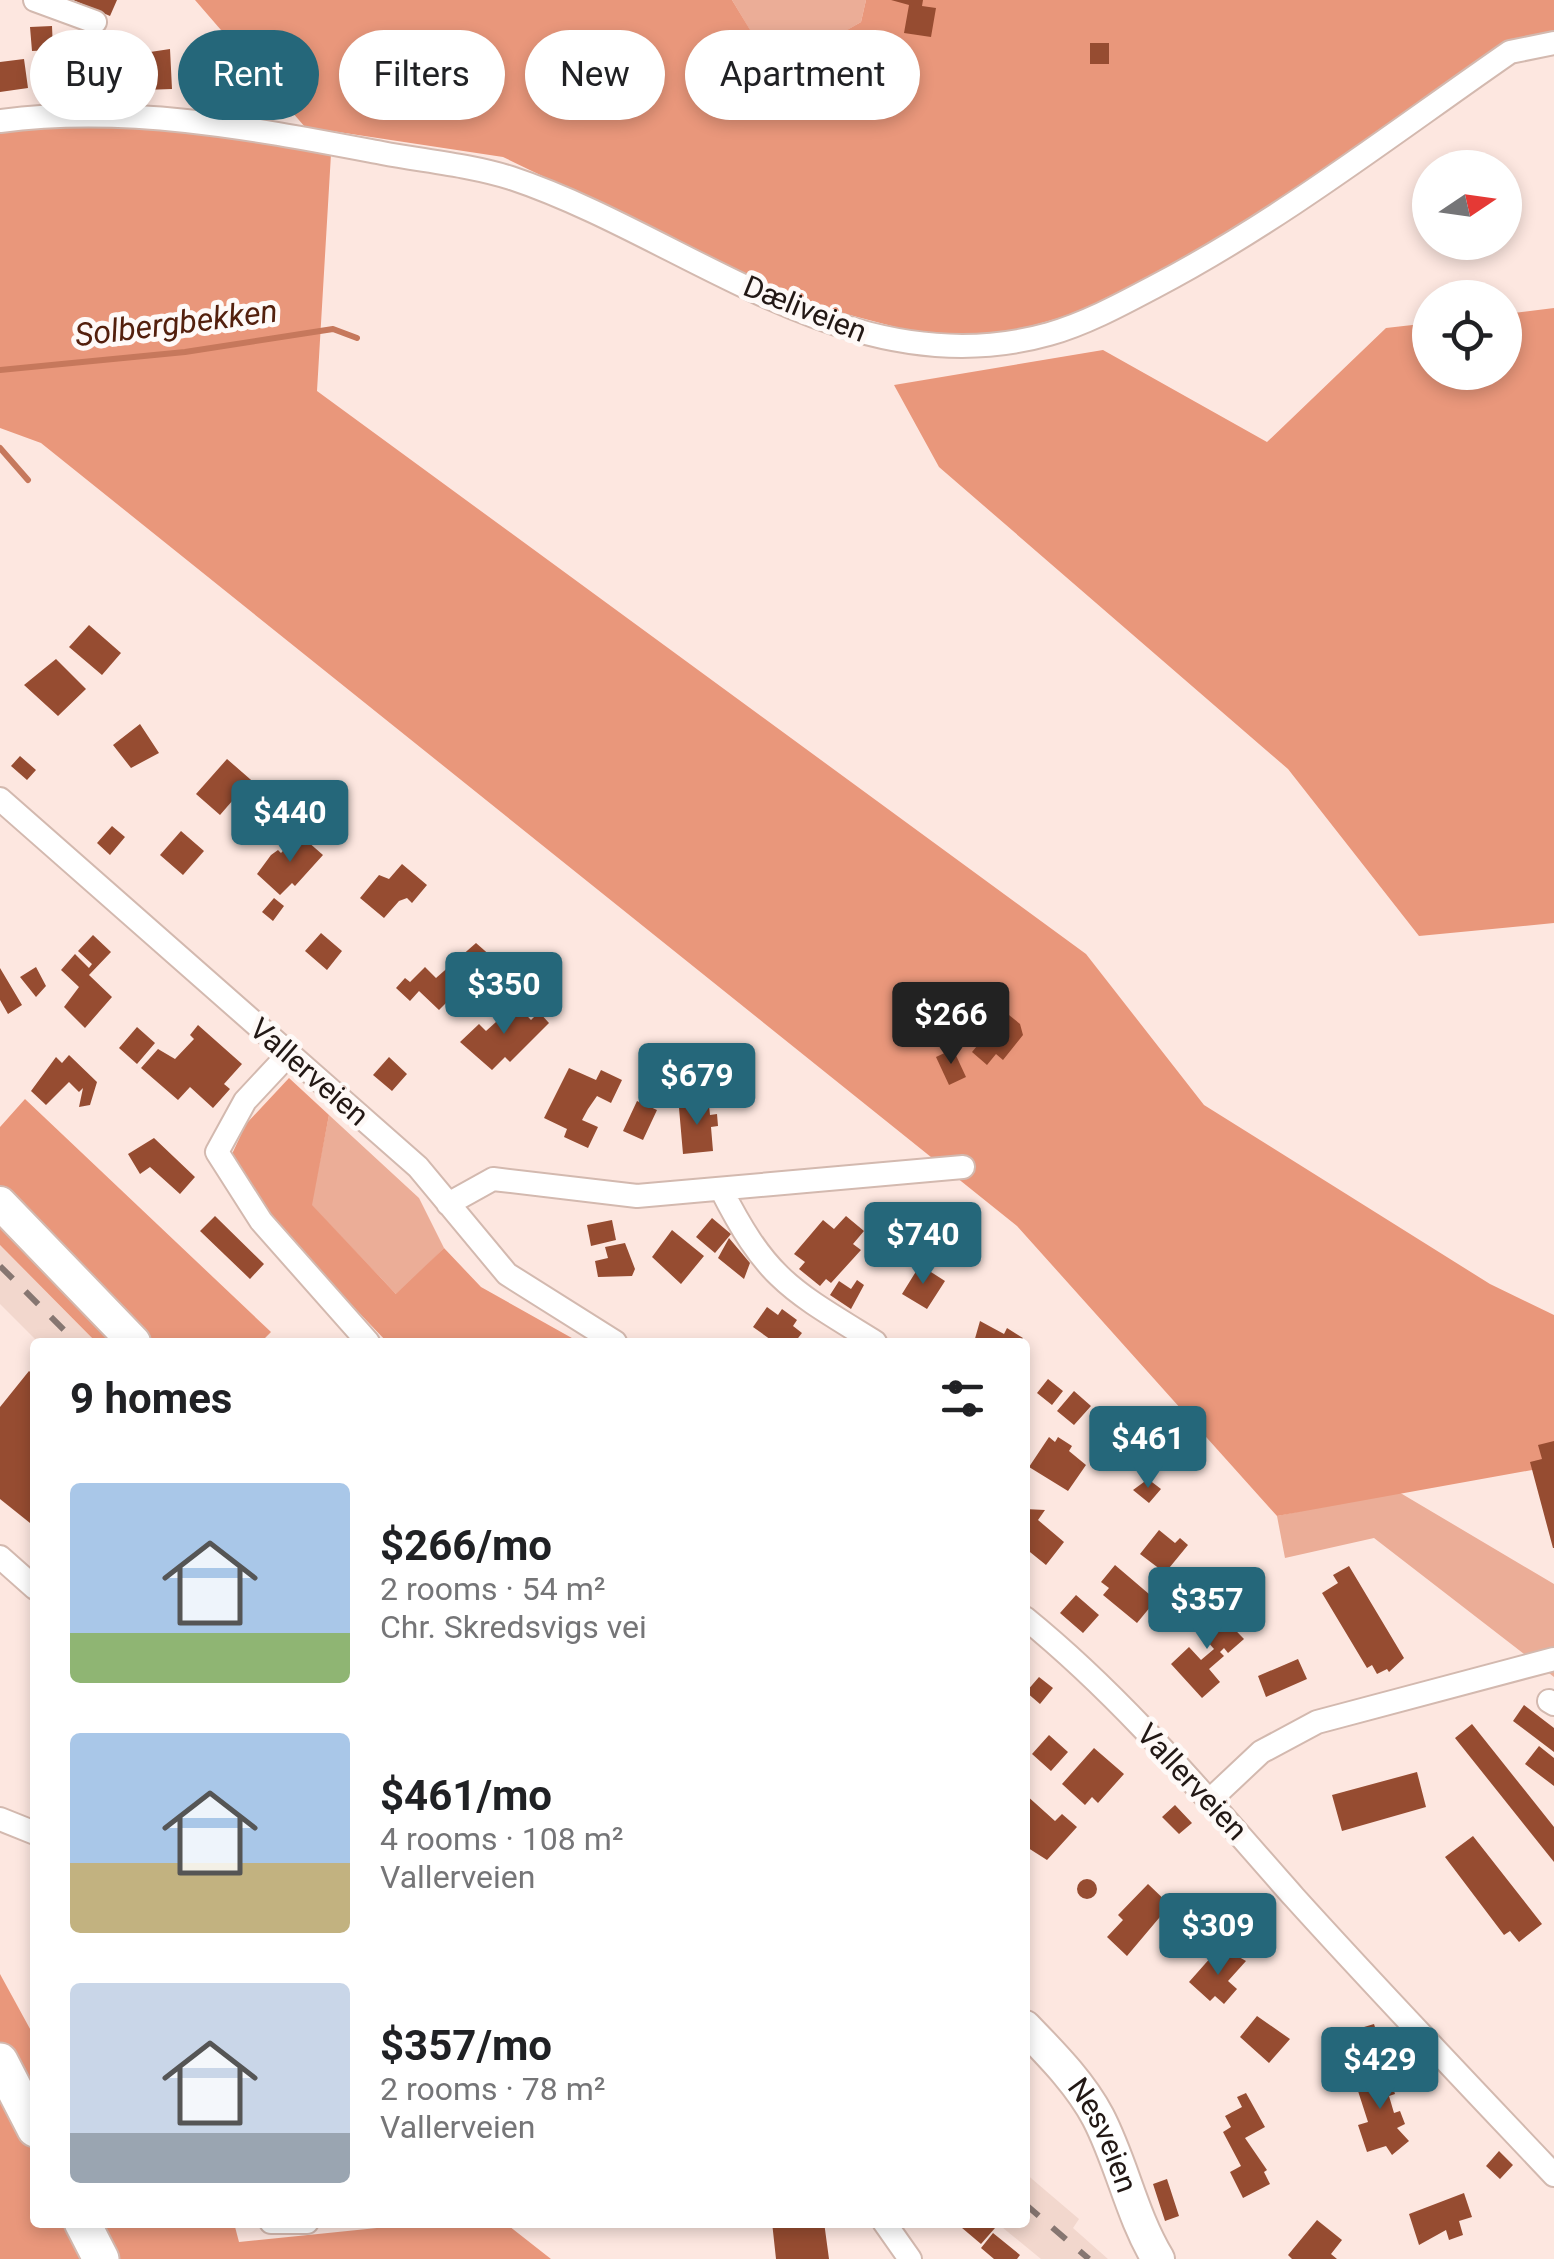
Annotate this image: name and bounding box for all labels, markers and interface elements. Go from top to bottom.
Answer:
chip: Buy [30,30,158,120]
chip: Rent [178,30,319,120]
chip: Filters [339,30,505,120]
chip: New [525,30,665,120]
chip: Apartment [685,30,920,120]
north arrow [1412,150,1522,260]
map controls [1412,150,1522,390]
street label: Dæliveien [739,268,872,349]
button: locate [1412,280,1522,390]
water label: Solbergbekken [73,292,279,354]
pin: $440 [231,780,349,865]
text: $440 [253,793,327,831]
pin: $350 [445,952,563,1037]
text: $350 [467,965,541,1003]
pin: $266 [892,982,1010,1067]
text: $266 [914,995,988,1033]
street label: Vallerveien [243,1011,376,1133]
pin: $679 [638,1043,756,1128]
text: $679 [660,1056,734,1094]
pin: $740 [864,1202,982,1287]
text: $740 [886,1215,960,1253]
icon: filters [935,1371,990,1426]
text: 9 homes [70,1374,232,1423]
pin: $461 [1089,1406,1207,1491]
text: $461 [1111,1419,1185,1457]
text: $266/mo [380,1521,552,1570]
icon: home [150,1523,270,1643]
pin: $357 [1148,1567,1266,1652]
text: 2 rooms · 54 m² [380,1570,605,1608]
text: $357 [1170,1580,1244,1618]
text: Chr. Skredsvigs vei [380,1608,647,1646]
street label: Vallerveien [1130,1716,1255,1847]
text: $461/mo [380,1771,552,1820]
icon: home [150,1773,270,1893]
text: 4 rooms · 108 m² [380,1820,623,1858]
text: Vallerveien [380,1858,535,1896]
pin: $309 [1159,1893,1277,1978]
text: $309 [1181,1906,1255,1944]
text: $357/mo [380,2021,552,2070]
icon: home [150,2023,270,2143]
pin: $429 [1321,2027,1439,2112]
text: $429 [1343,2040,1417,2078]
text: 2 rooms · 78 m² [380,2070,605,2108]
street label: Nesveien [1061,2071,1145,2197]
text: Vallerveien [380,2108,535,2146]

